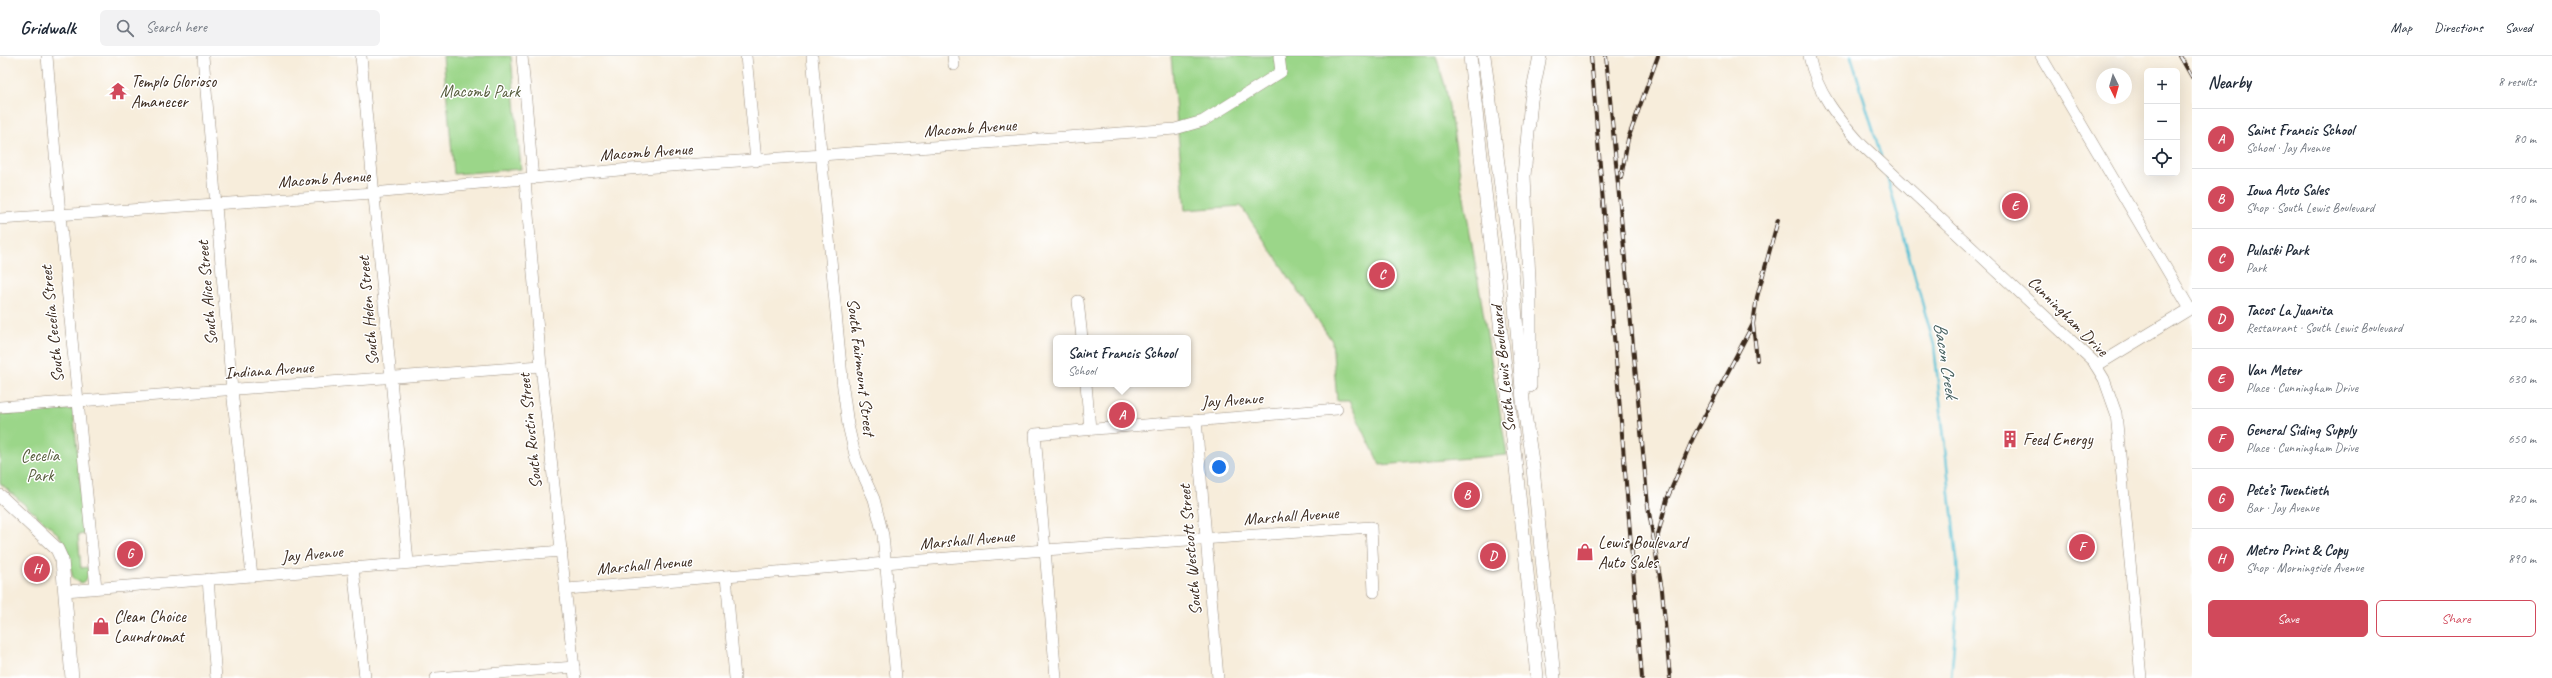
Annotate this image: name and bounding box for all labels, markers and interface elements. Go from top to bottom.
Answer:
search box [100,10,380,46]
text: Gridwalk [20,16,76,40]
icon: search [114,17,136,39]
text: Search here [146,18,207,37]
text: Map [2391,19,2412,36]
text: Directions [2434,19,2483,36]
text: Saved [2505,19,2532,36]
north arrow [2096,68,2132,104]
map controls [2144,68,2180,176]
button: + [2144,68,2180,104]
place label: Templo Glorioso Amanecer [131,71,217,112]
text: Nearby [2208,72,2251,93]
text: 8 results [2498,74,2536,90]
temple icon: Templo Glorioso Amanecer [108,81,128,101]
park label: Macomb Park [440,81,522,102]
button: − [2144,104,2180,140]
street label: Macomb Avenue [923,114,1018,142]
text: Saint Francis School [2246,121,2354,140]
text: A [2218,131,2224,147]
text: 80 m [2514,131,2536,147]
street label: Macomb Avenue [599,138,694,166]
button: locate [2144,140,2180,176]
text: School · Jay Avenue [2246,140,2329,156]
street label: Macomb Avenue [277,165,372,193]
text: Iowa Auto Sales [2246,181,2329,200]
pin: E [2002,191,2028,221]
text: B [2218,191,2224,207]
text: 190 m [2508,191,2536,207]
text: Shop · South Lewis Boulevard [2246,200,2374,216]
street label: South Alice Street [192,238,222,346]
text: Pulaski Park [2246,241,2309,260]
text: C [2218,251,2224,267]
text: 190 m [2508,251,2536,267]
street label: South Helen Street [353,253,383,366]
pin: C [1369,260,1395,290]
text: Park [2246,260,2267,276]
street label: South Cecelia Street [35,262,69,383]
street label: Cunningham Drive [2023,271,2114,362]
street label: South Fairmount Street [842,297,880,439]
street label: South Lewis Boulevard [1486,301,1520,433]
text: Tacos La Juanita [2246,301,2332,320]
text: D [2217,311,2225,327]
text: 220 m [2508,311,2536,327]
text: Restaurant · South Lewis Boulevard [2246,320,2402,336]
water label: Bacon Creek [1929,321,1963,403]
popup [1053,335,1191,387]
text: Saint Francis School [1068,344,1176,363]
street label: Indiana Avenue [224,356,315,384]
text: Van Meter [2246,361,2301,380]
text: School [1068,363,1096,379]
street label: South Rustin Street [513,370,546,490]
text: E [2218,371,2224,387]
text: 630 m [2508,371,2536,387]
text: Place · Cunningham Drive [2246,380,2358,396]
street label: Jay Avenue [1200,387,1265,413]
pin: A [1109,400,1135,430]
text: General Siding Supply [2246,421,2356,440]
building icon: Feed Energy [2000,429,2020,449]
place label: Feed Energy [2023,429,2094,450]
text: F [2218,431,2224,447]
text: 650 m [2508,431,2536,447]
text: Place · Cunningham Drive [2246,440,2358,456]
park label: Cecelia Park [21,445,61,486]
your location [1209,457,1229,477]
pin: B [1454,480,1480,510]
street label: South Westcott Street [1174,481,1206,616]
text: Pete’s Twentieth [2246,481,2329,500]
text: G [2218,491,2224,507]
text: 820 m [2508,491,2536,507]
text: Bar · Jay Avenue [2246,500,2319,516]
street label: Marshall Avenue [1243,502,1341,530]
street label: Marshall Avenue [919,525,1017,555]
place label: Lewis Boulevard Auto Sales [1598,532,1690,573]
pin: F [2069,532,2095,562]
pin: G [117,539,143,569]
street label: Jay Avenue [280,541,345,567]
pin: D [1480,541,1506,571]
text: Metro Print & Copy [2246,541,2348,560]
shop icon: Lewis Boulevard Auto Sales [1575,542,1595,562]
street label: Marshall Avenue [596,550,694,580]
text: H [2217,551,2225,567]
text: 890 m [2508,551,2536,567]
pin: H [24,554,50,584]
text: Shop · Morningside Avenue [2246,560,2363,576]
button: Save [2208,600,2368,637]
button: Share [2376,600,2536,637]
place label: Clean Choice Laundromat [114,606,187,647]
shop icon: Clean Choice Laundromat [91,616,111,636]

